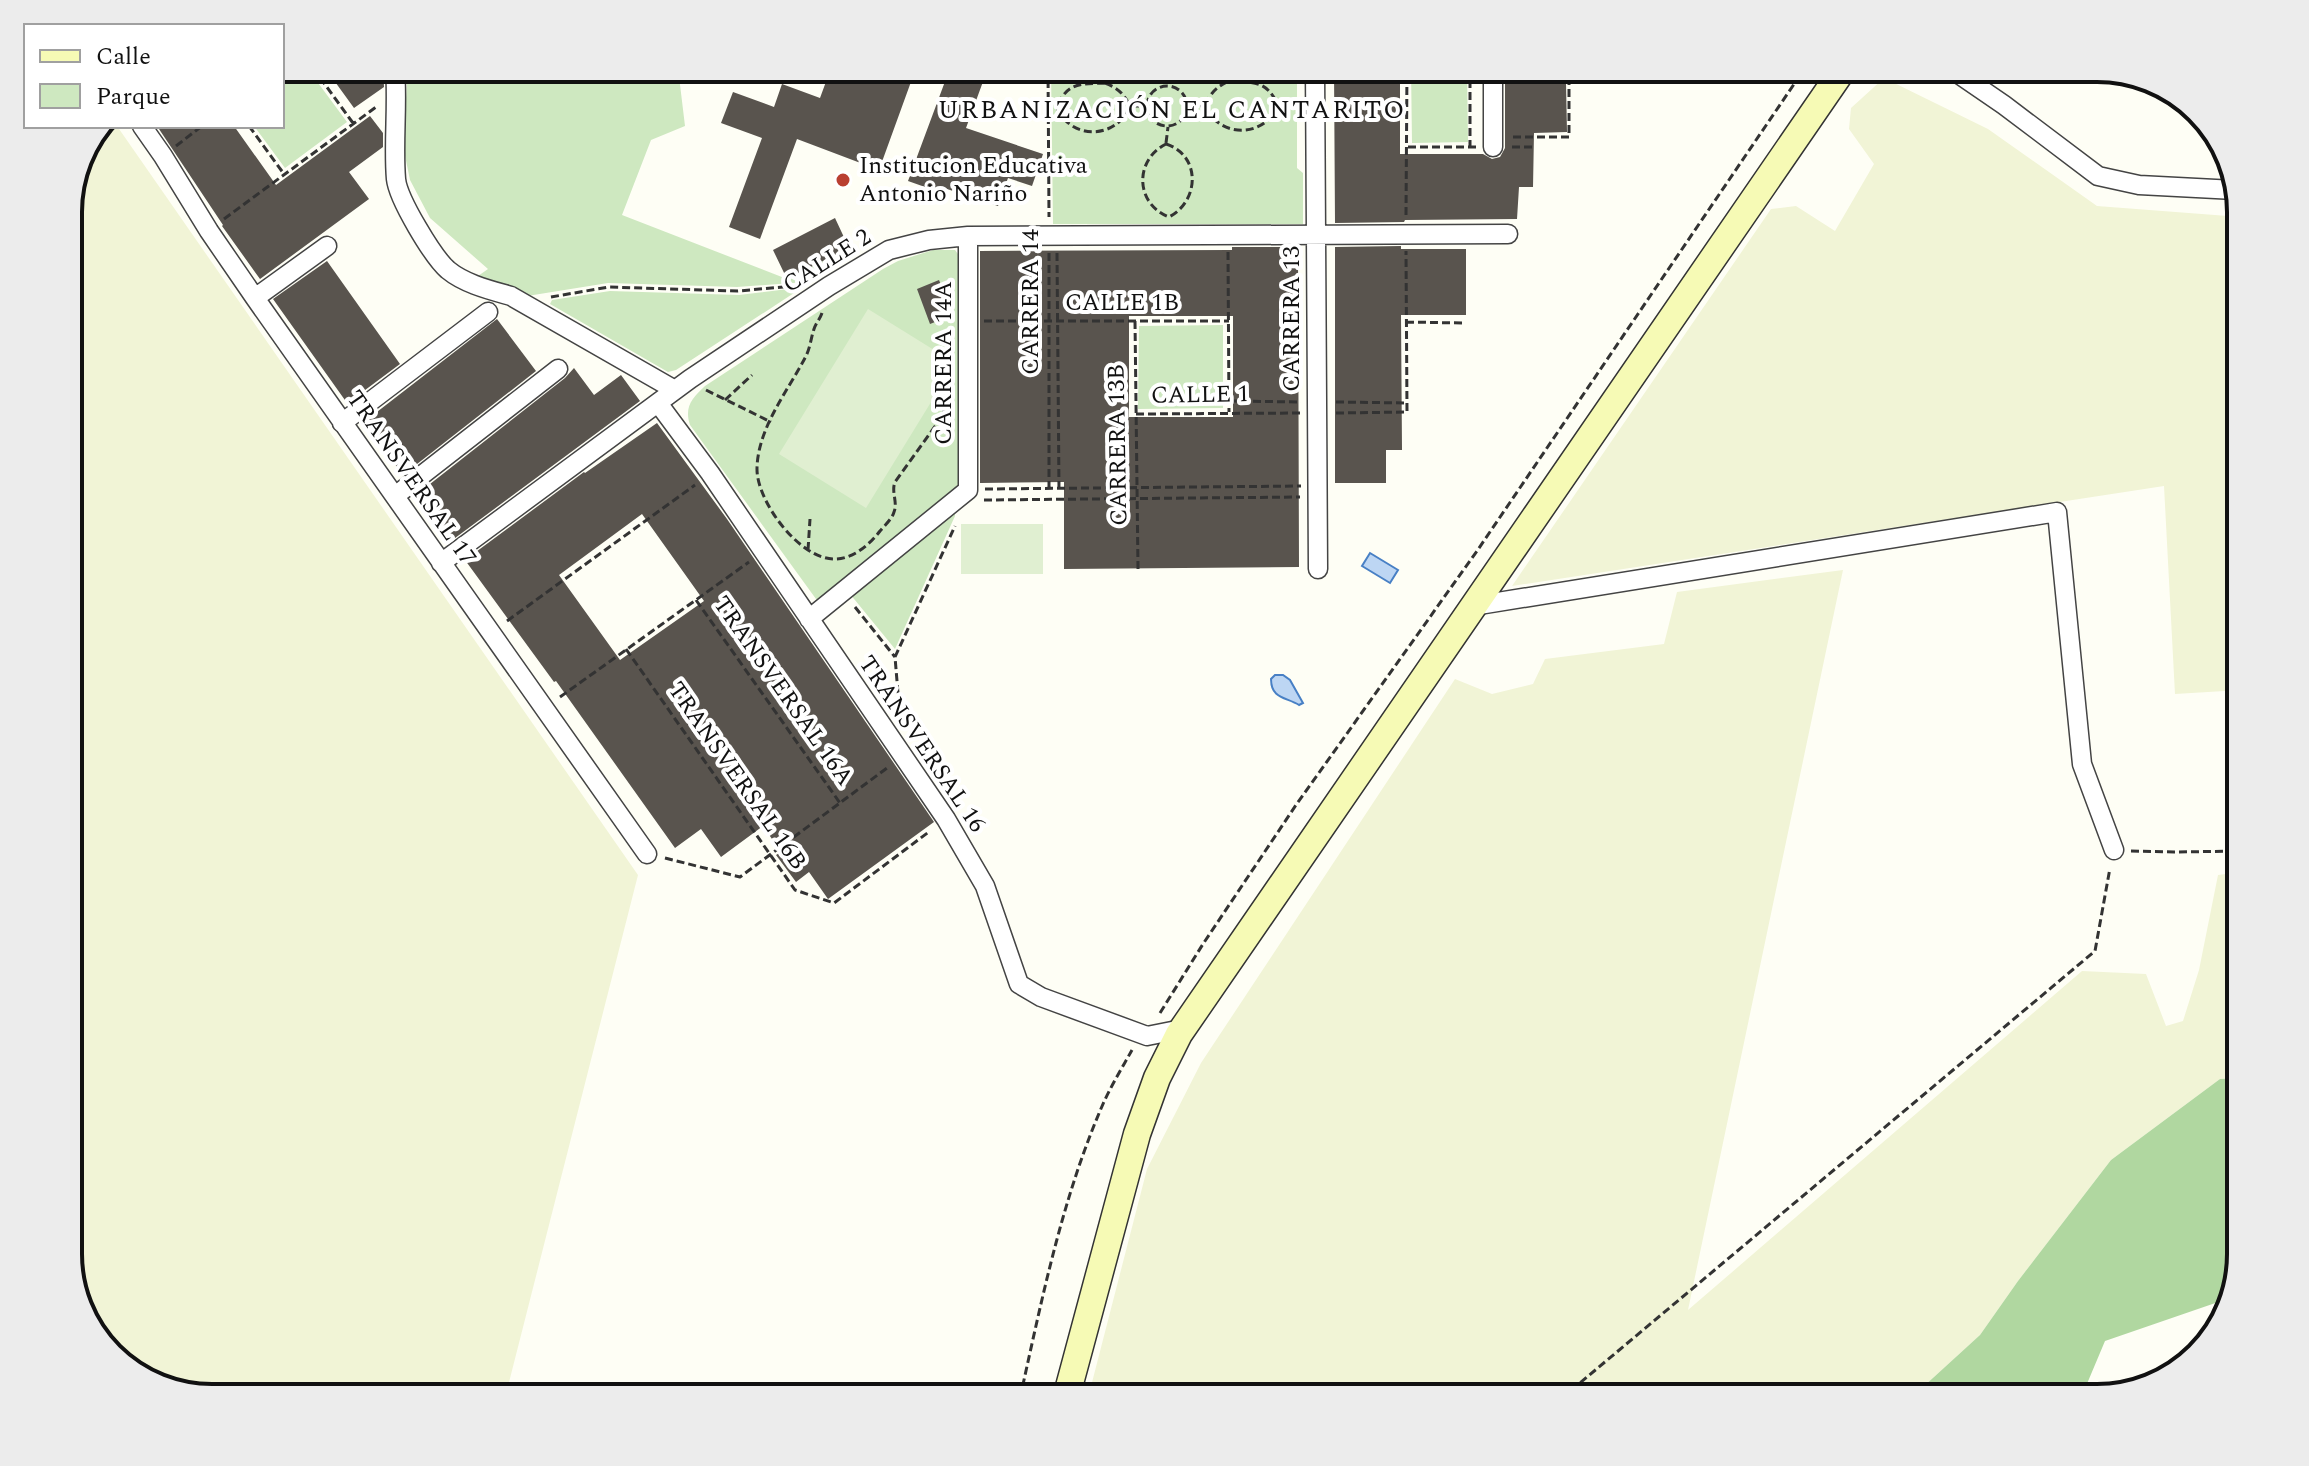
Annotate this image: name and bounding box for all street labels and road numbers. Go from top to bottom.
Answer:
street label: CALLE 2 [776,220,878,302]
street label: CARRERA 14 [1013,229,1049,375]
street label: CARRERA 13 [1274,246,1310,392]
street label: CARRERA 14A [926,281,962,445]
street label: CALLE 1B [1065,285,1179,321]
street label: CARRERA 13B [1099,364,1137,526]
street label: CALLE 1 [1150,376,1250,414]
street label: TRANSVERSAL 17 [337,383,485,573]
street label: TRANSVERSAL 16A [704,589,862,793]
street label: TRANSVERSAL 16 [849,648,995,840]
street label: TRANSVERSAL 16B [658,674,816,878]

